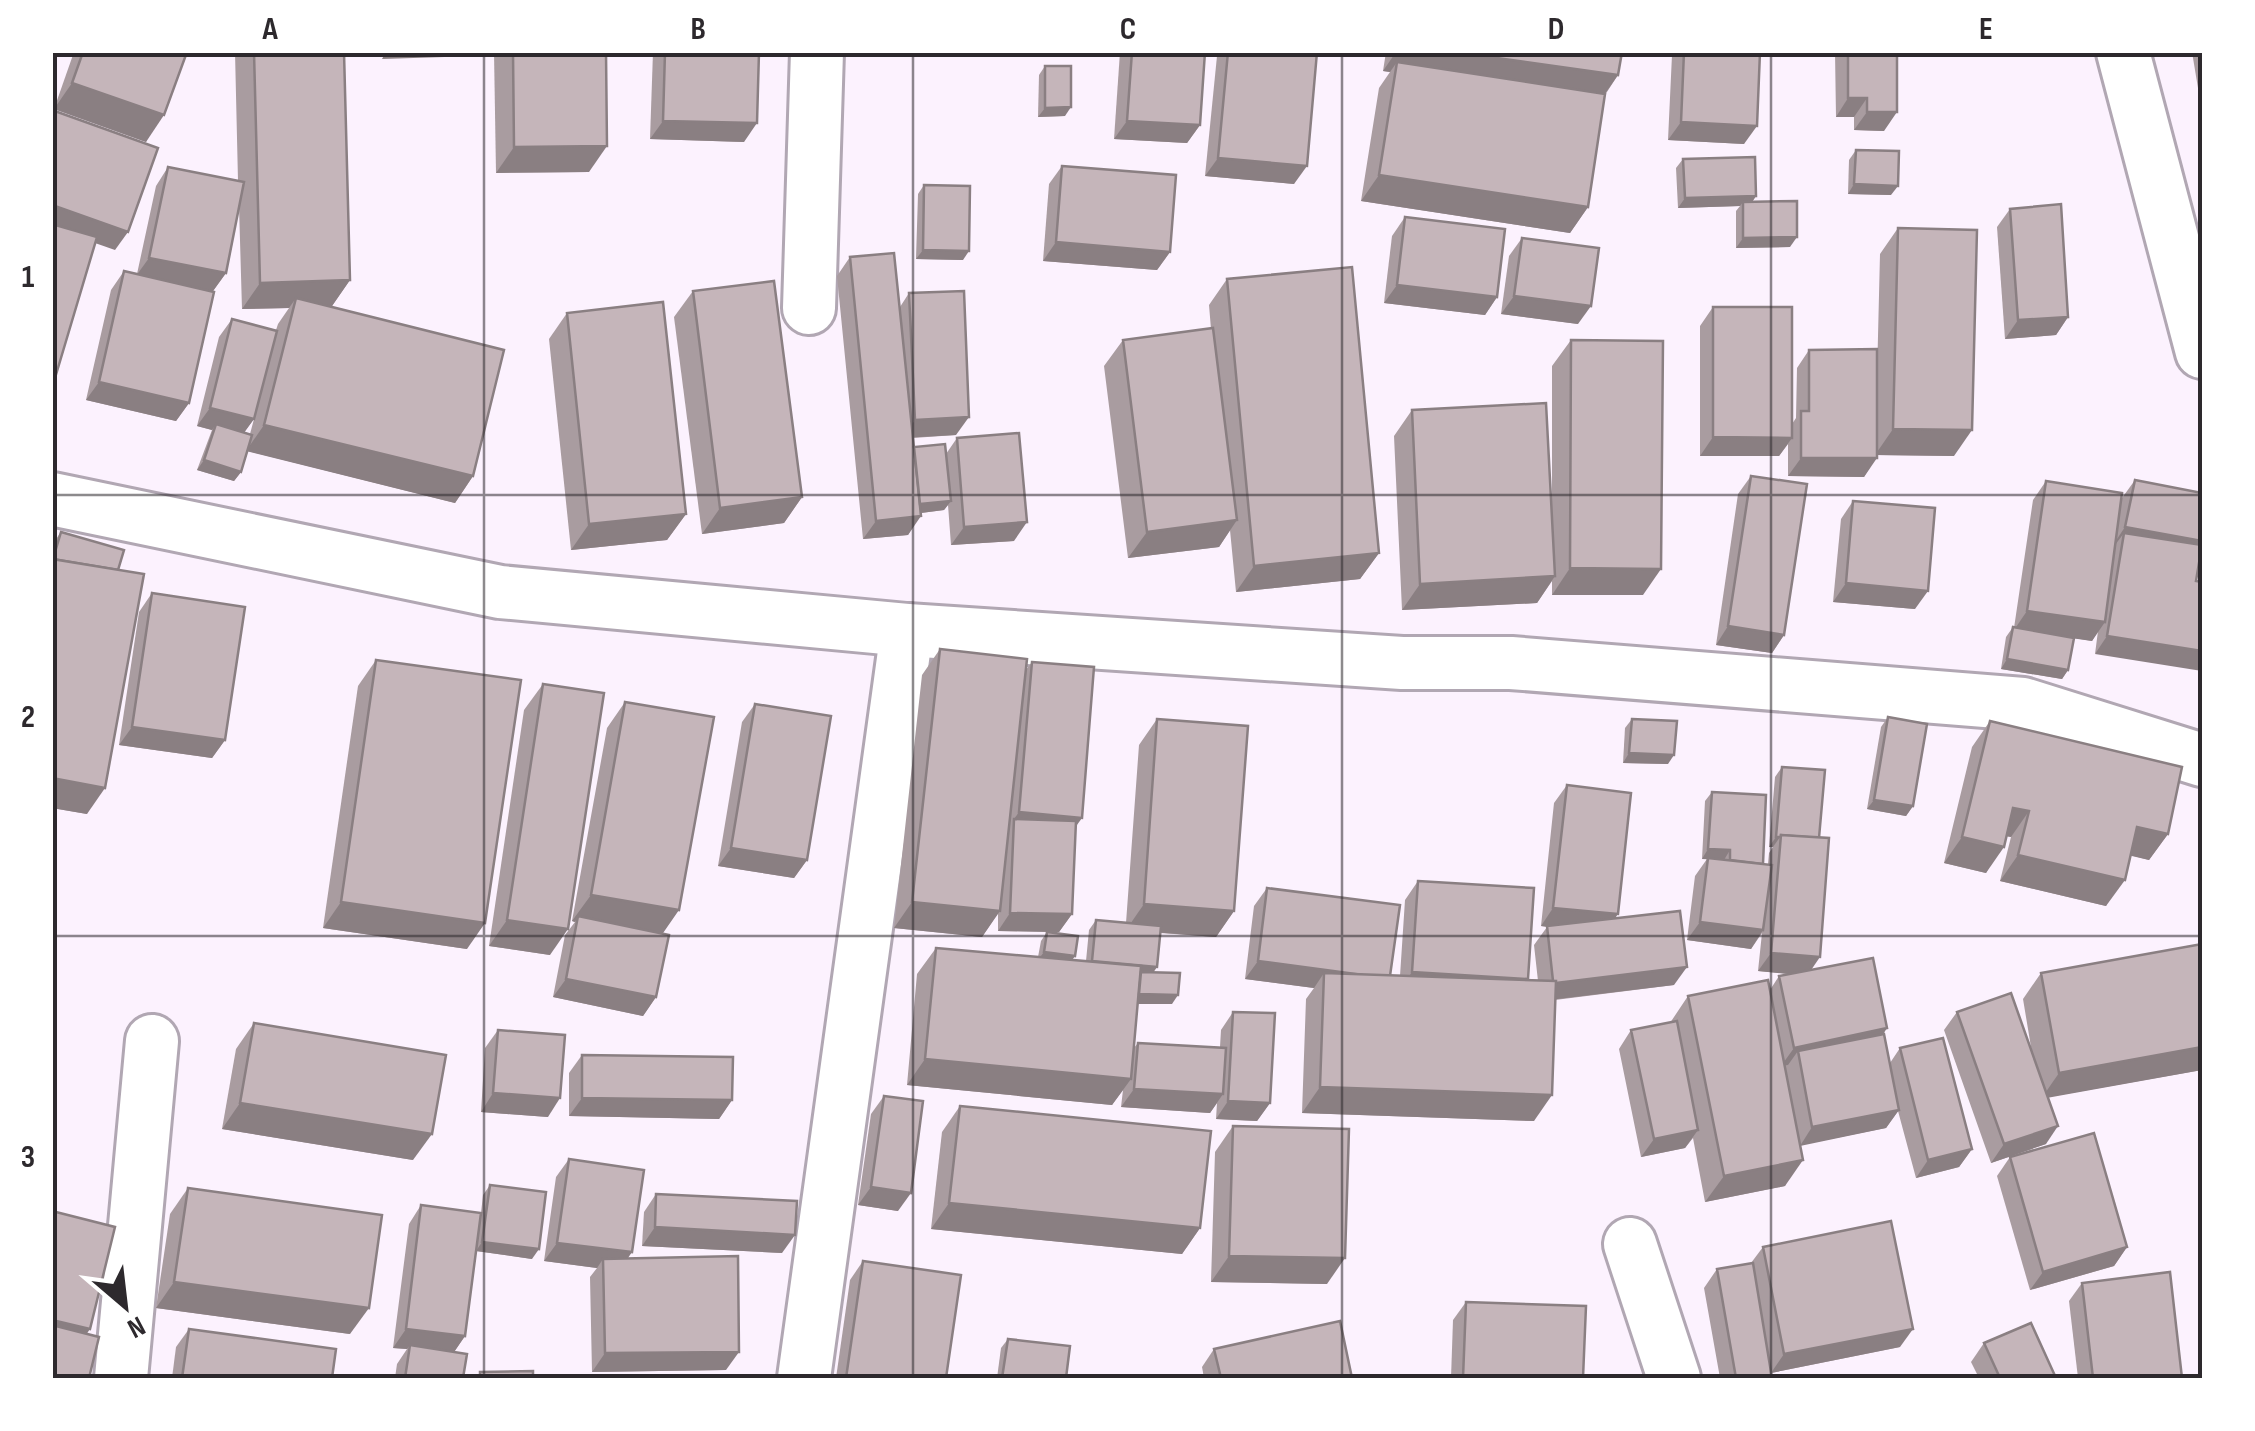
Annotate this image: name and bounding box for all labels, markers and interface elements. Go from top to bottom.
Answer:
text: A [261,10,278,49]
text: B [690,10,706,49]
text: C [1120,10,1136,49]
text: D [1548,10,1564,49]
text: E [1979,10,1993,49]
text: 1 [22,258,35,297]
text: 2 [21,698,35,737]
text: 3 [21,1138,35,1177]
north arrow [75,1256,175,1356]
text: N [122,1309,150,1345]

